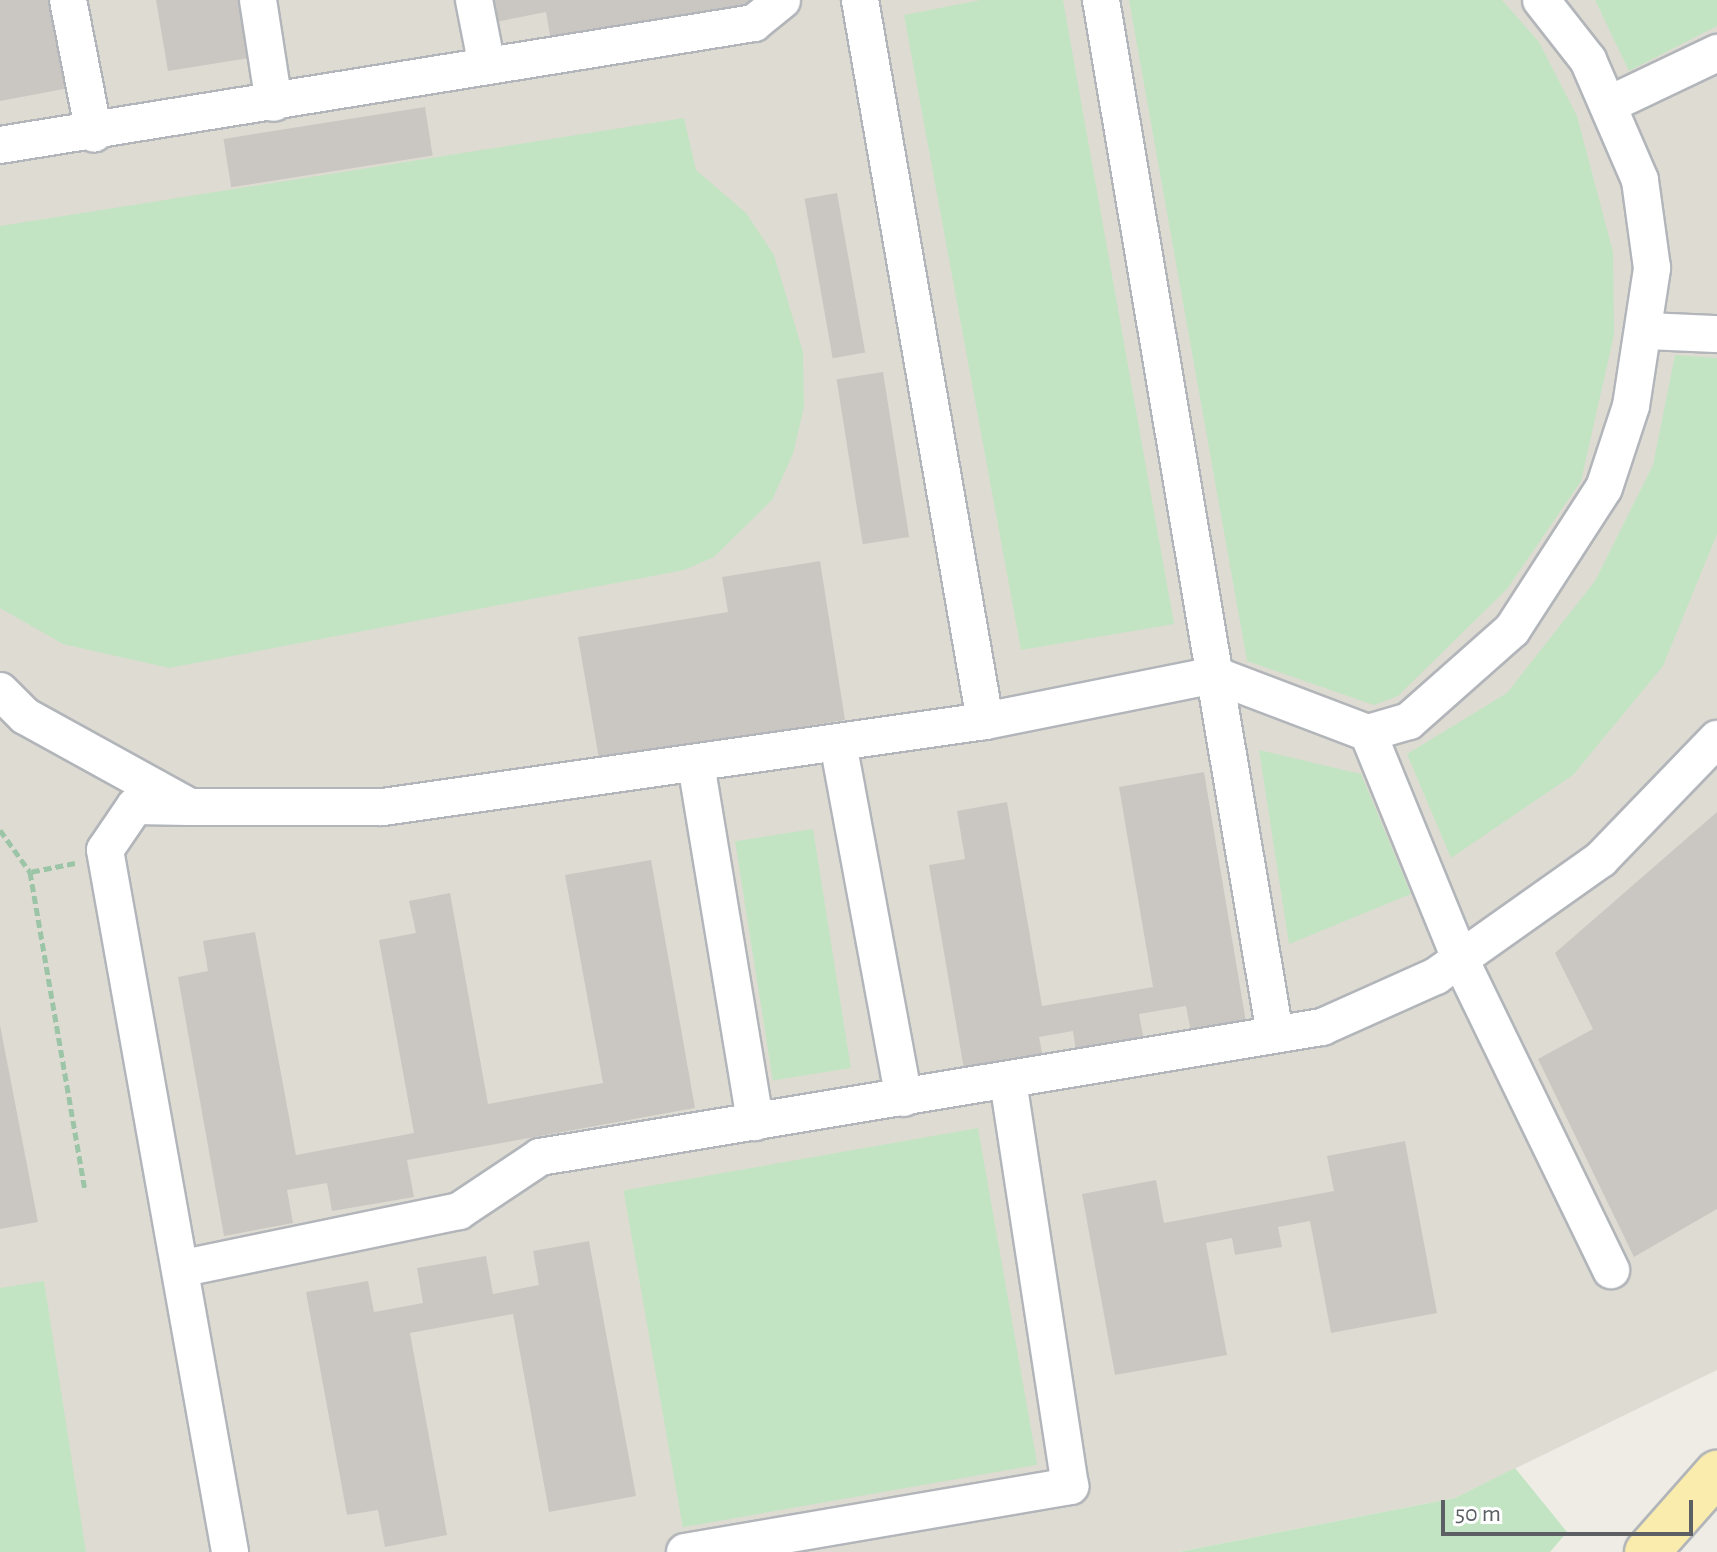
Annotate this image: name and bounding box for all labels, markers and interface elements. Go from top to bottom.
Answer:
scale bar [1445,1484,1697,1534]
text: 50 m [1455,1502,1501,1526]

